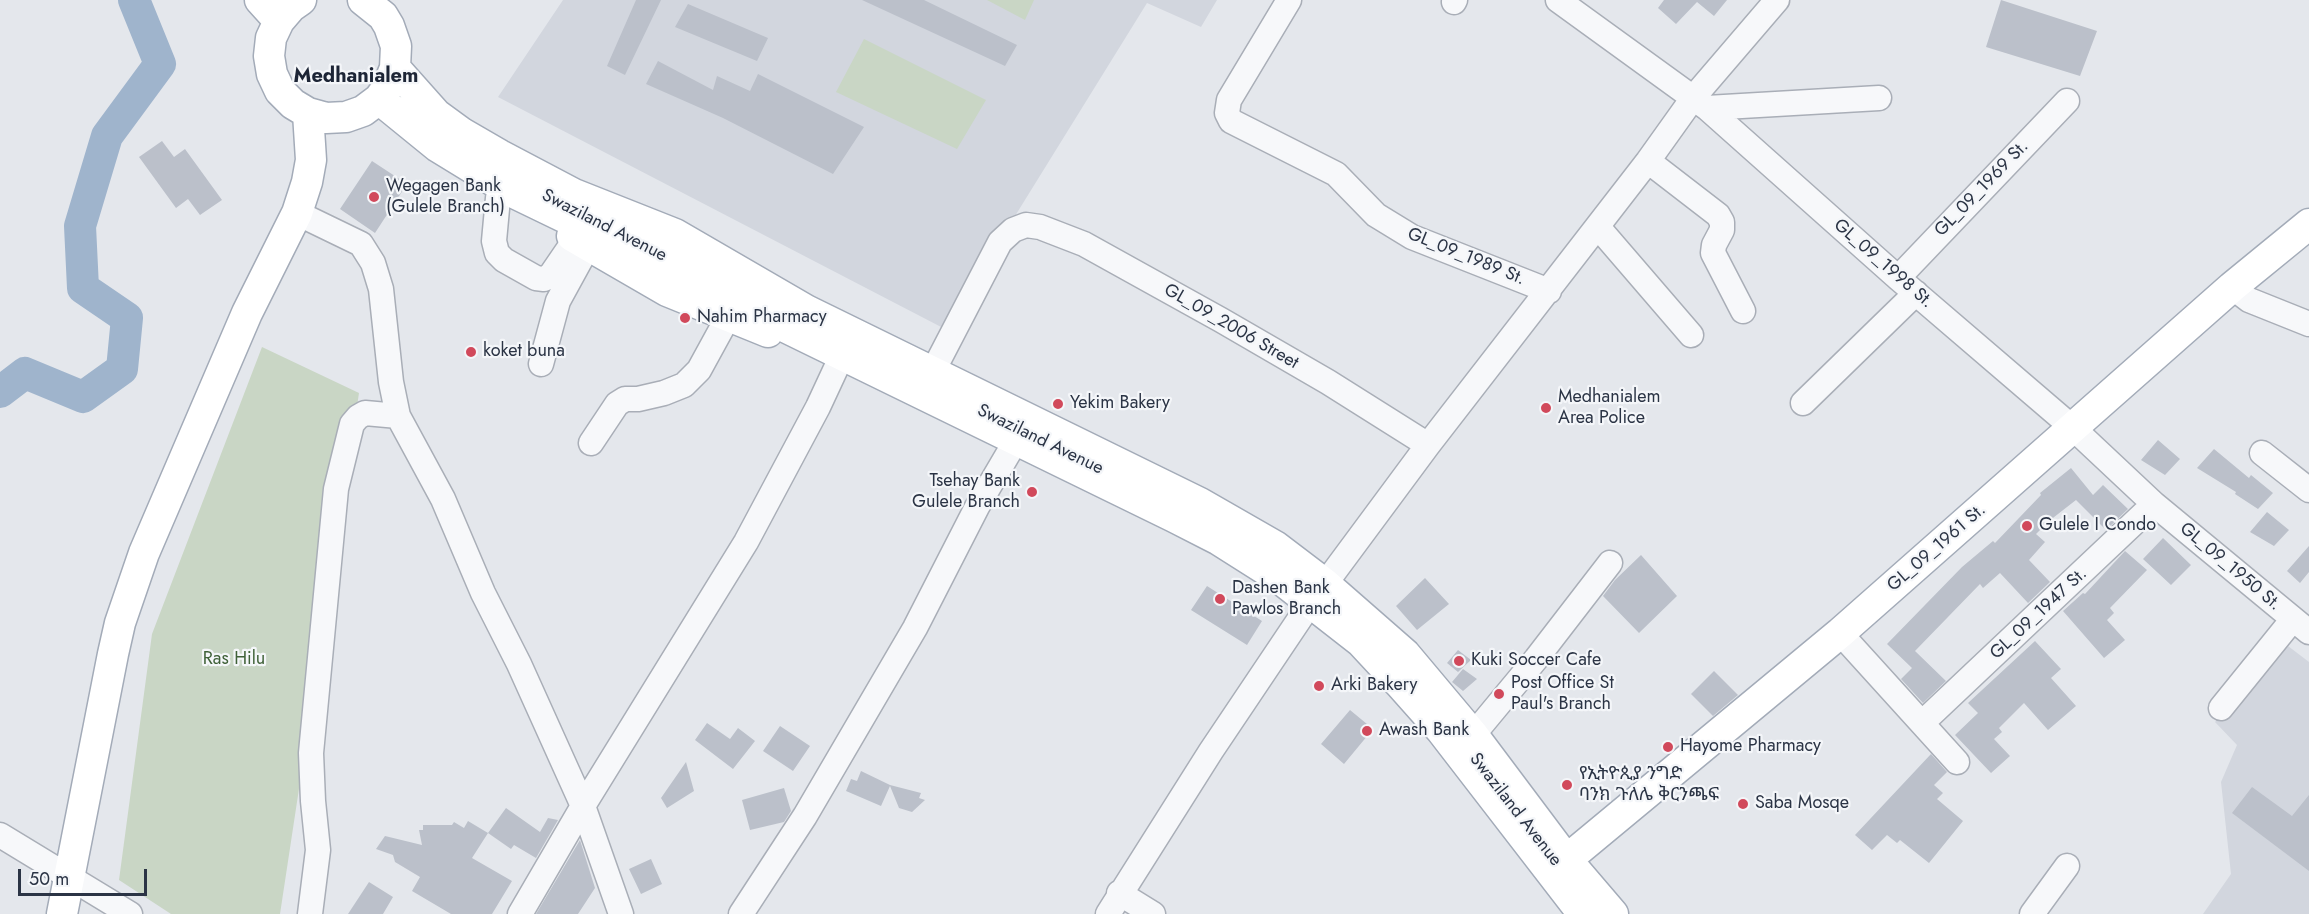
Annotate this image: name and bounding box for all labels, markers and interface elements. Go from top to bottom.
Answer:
district label: Medhanialem [294,65,418,89]
street label: GL_09_1969 St. [1931,136,2033,242]
place label: Wegagen Bank (Gulele Branch) [386,176,505,219]
street label: Swaziland Avenue [538,185,670,267]
marker: Wegagen Bank (Gulele Branch) [367,190,381,204]
street label: GL_09_1998 St. [1829,215,1937,313]
street label: GL_09_1989 St. [1404,224,1528,290]
street label: GL_09_2006 Street [1160,280,1302,374]
place label: Nahim Pharmacy [697,307,827,329]
marker: Nahim Pharmacy [678,311,692,325]
place label: koket buna [483,341,565,363]
marker: koket buna [464,345,478,359]
place label: Medhanialem Area Police [1558,387,1660,430]
place label: Yekim Bakery [1070,393,1170,415]
marker: Yekim Bakery [1051,397,1065,411]
street label: Swaziland Avenue [973,400,1107,480]
marker: Medhanialem Area Police [1539,401,1553,415]
place label: Tsehay Bank Gulele Branch [912,471,1020,514]
marker: Tsehay Bank Gulele Branch [1025,485,1039,499]
street label: GL_09_1961 St. [1883,499,1991,597]
place label: Gulele I Condo [2039,515,2156,537]
street label: GL_09_1950 St. [2175,518,2285,616]
marker: Gulele I Condo [2020,519,2034,533]
street label: GL_09_1947 St. [1986,564,2092,664]
place label: Dashen Bank Pawlos Branch [1232,578,1341,620]
marker: Dashen Bank Pawlos Branch [1213,592,1227,606]
park label: Ras Hilu [203,649,265,671]
place label: Kuki Soccer Cafe [1471,650,1601,672]
marker: Kuki Soccer Cafe [1452,654,1466,668]
place label: Post Office St Paul's Branch [1511,673,1614,716]
place label: Arki Bakery [1331,675,1417,697]
marker: Arki Bakery [1312,679,1326,693]
marker: Post Office St Paul's Branch [1492,687,1506,701]
place label: Awash Bank [1379,720,1469,742]
marker: Awash Bank [1360,724,1374,738]
place label: Hayome Pharmacy [1680,736,1821,758]
marker: Hayome Pharmacy [1661,740,1675,754]
street label: Swaziland Avenue [1464,749,1566,871]
place label: የኢትዮጲያ ንግድ ባንክ ጉለሌ ቅርንጫፍ [1579,764,1719,806]
marker: የኢትዮጲያ ንግድ ባንክ ጉለሌ ቅርንጫፍ [1560,778,1574,792]
place label: Saba Mosqe [1755,793,1849,815]
marker: Saba Mosqe [1736,797,1750,811]
scale bar [21,857,150,895]
text: 50 m [29,866,69,892]

